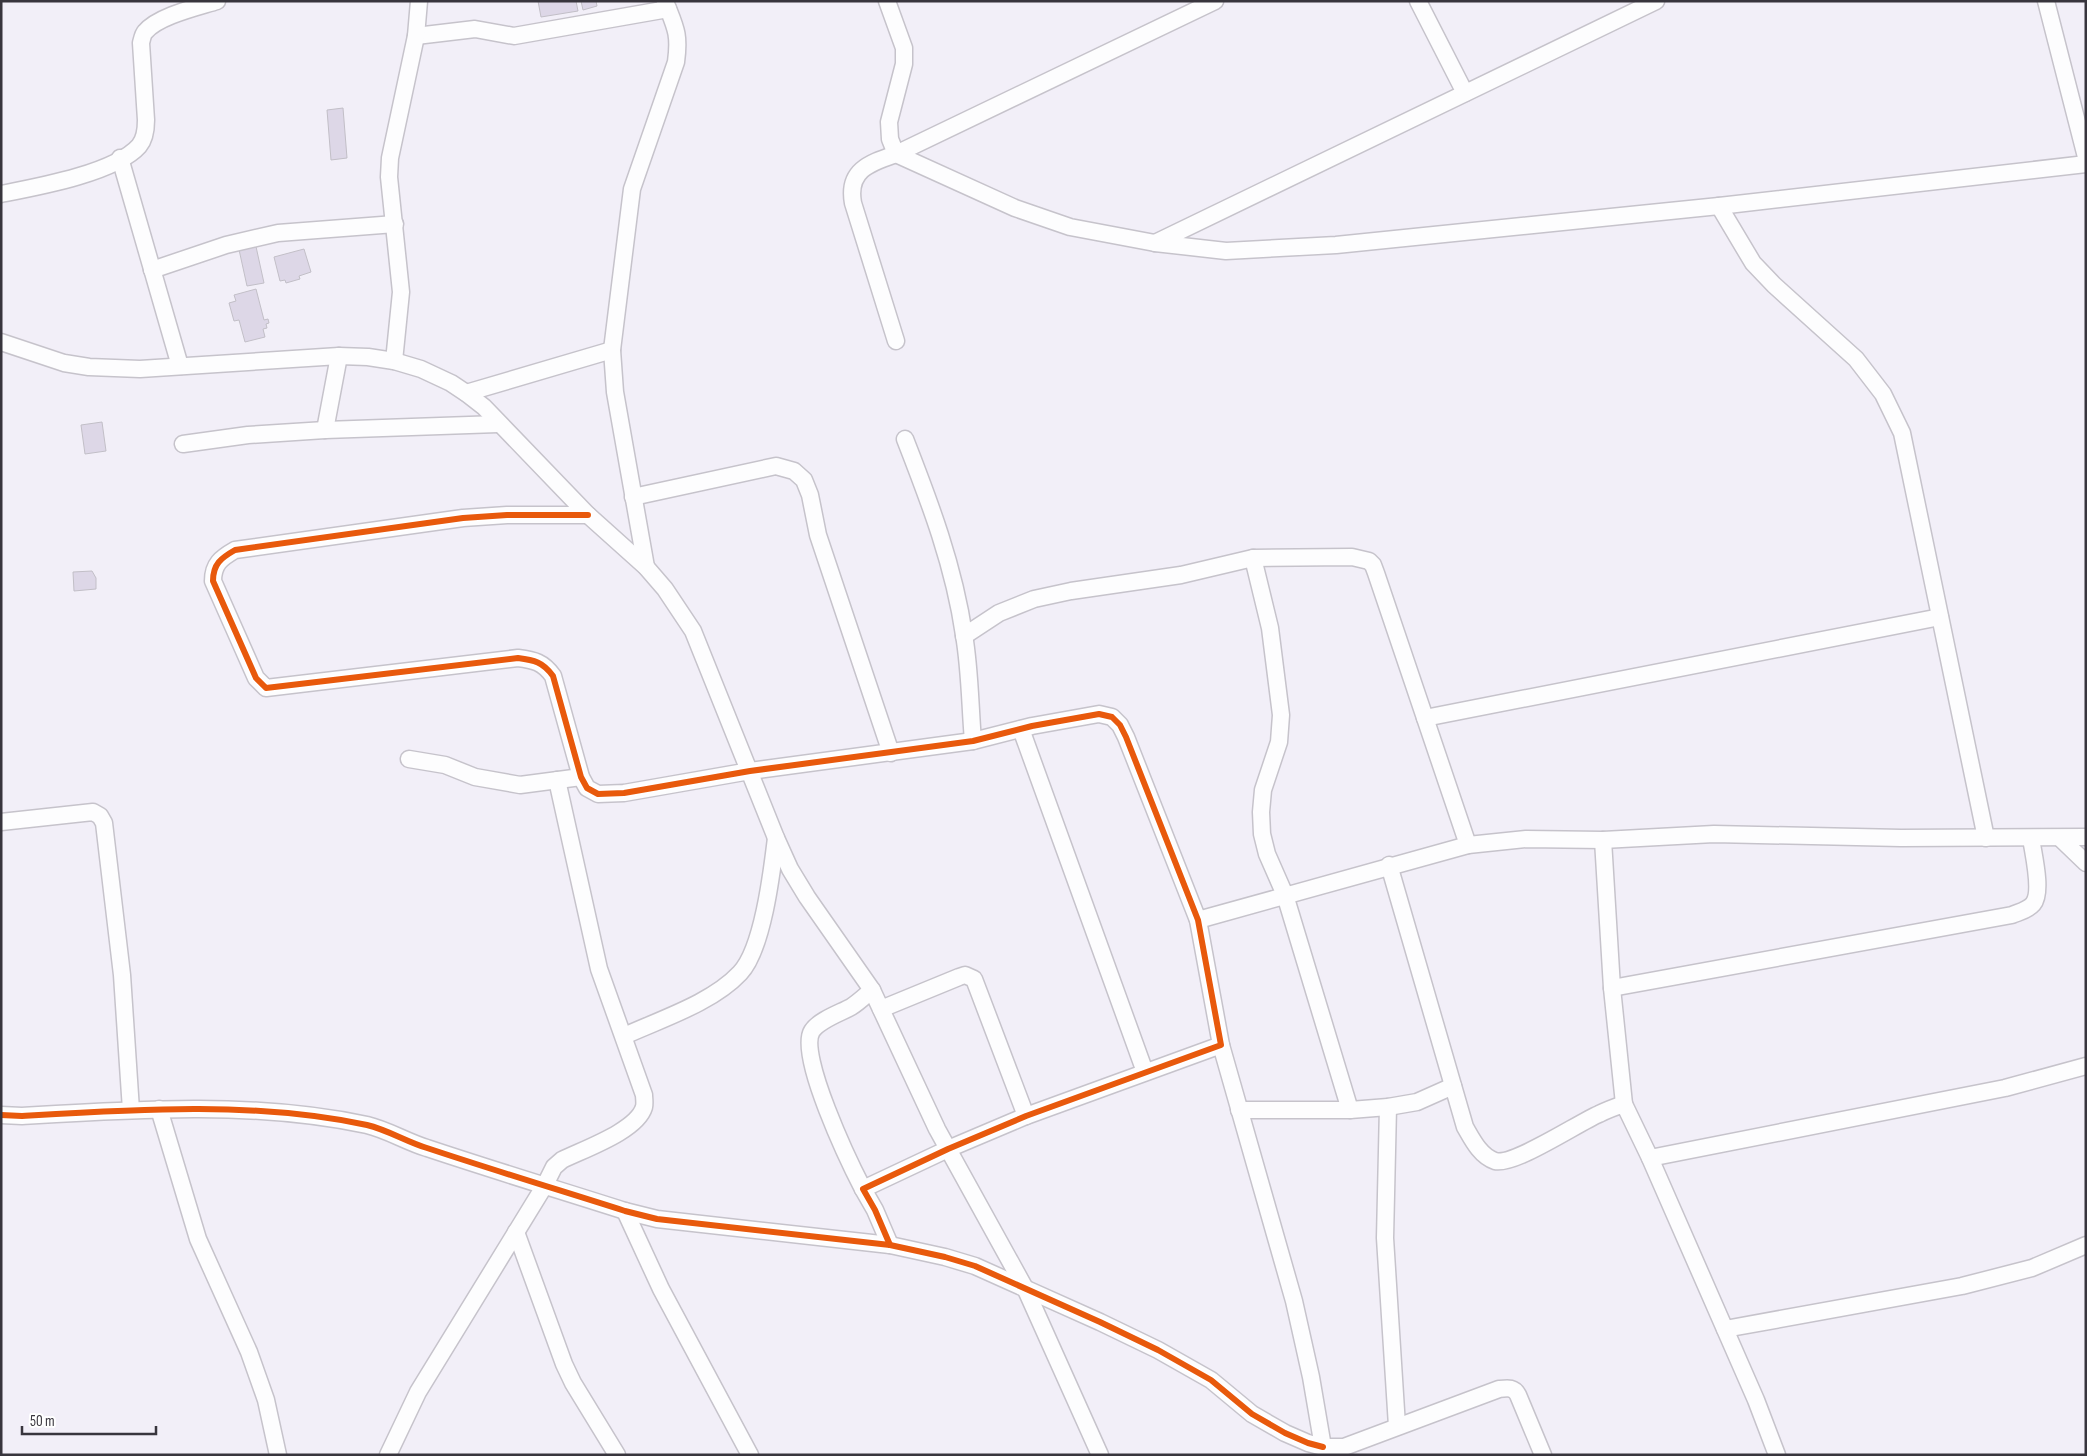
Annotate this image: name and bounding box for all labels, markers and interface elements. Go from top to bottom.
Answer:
scale bar [22,1404,156,1436]
text: 50 m [30,1412,55,1431]

